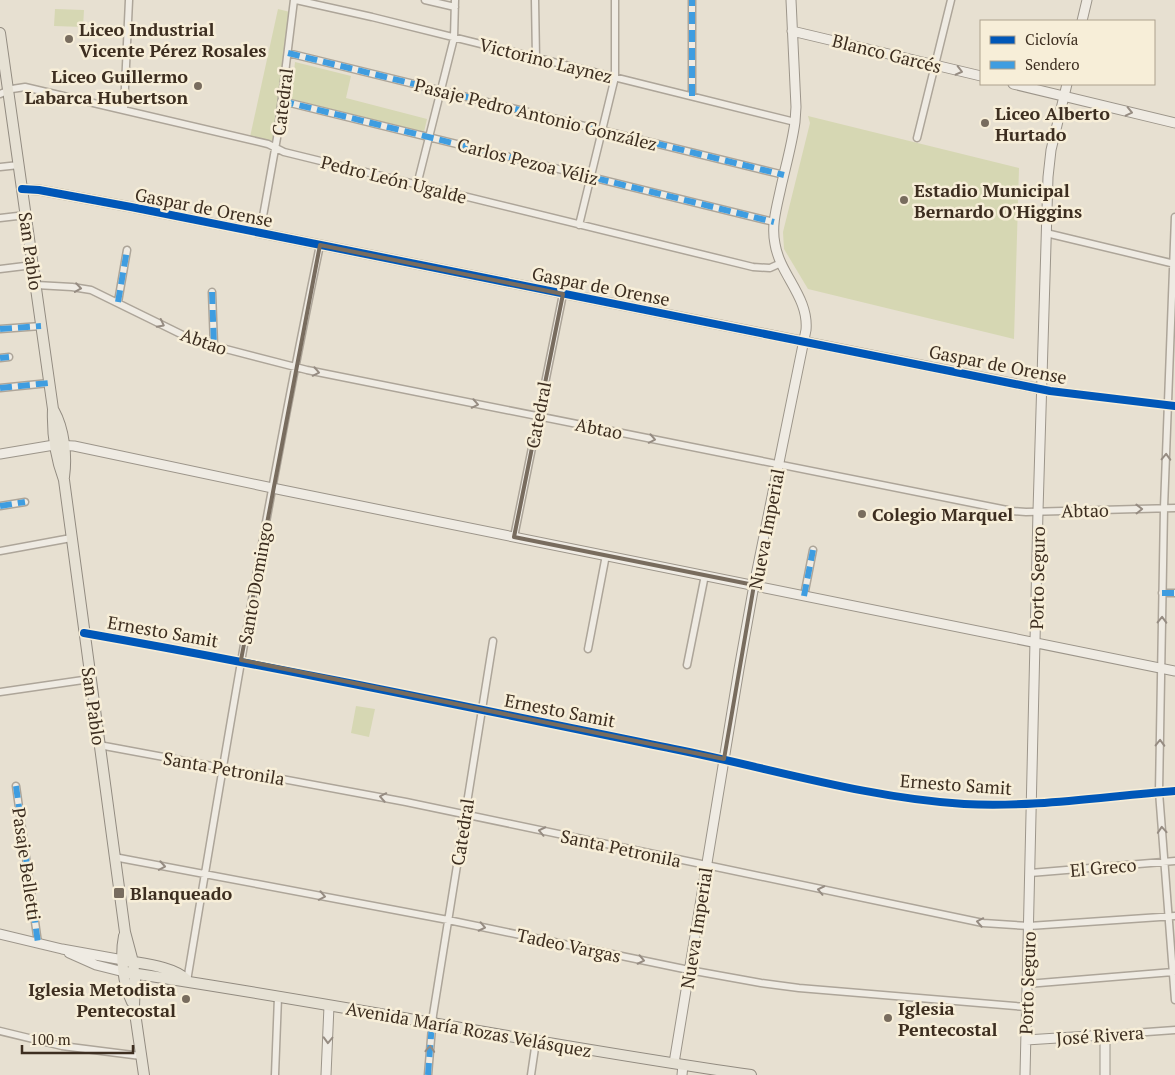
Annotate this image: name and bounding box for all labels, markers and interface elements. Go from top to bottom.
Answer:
place label: Liceo Industrial Vicente Pérez Rosales [79,17,266,62]
legend [980,20,1155,85]
street label: Blanco Garcés [830,28,944,78]
text: Ciclovía [1025,29,1079,49]
street label: Victorino Laynez [477,32,615,88]
marker: Liceo Industrial Vicente Pérez Rosales [63,33,75,45]
text: Sendero [1025,54,1079,74]
place label: Liceo Guillermo Labarca Hubertson [25,64,188,109]
one-way arrow [954,65,962,75]
street label: Catedral [266,67,298,137]
street label: Pasaje Pedro Antonio González [412,72,660,156]
marker: Liceo Guillermo Labarca Hubertson [192,80,204,92]
place label: Liceo Alberto Hurtado [995,101,1110,146]
one-way arrow [1124,106,1133,117]
marker: Liceo Alberto Hurtado [979,117,991,129]
street label: Carlos Pezoa Véliz [455,132,601,190]
street label: Pedro León Ugalde [319,149,469,209]
place label: Estadio Municipal Bernardo O'Higgins [914,178,1082,223]
street label: Gaspar de Orense [133,182,275,232]
marker: Estadio Municipal Bernardo O'Higgins [898,194,910,206]
street label: San Pablo [14,210,48,292]
street label: Gaspar de Orense [530,261,672,311]
one-way arrow [74,282,82,293]
one-way arrow [156,318,165,328]
street label: Abtao [178,322,230,360]
street label: Gaspar de Orense [927,339,1069,389]
one-way arrow [311,366,320,377]
street label: Catedral [520,379,556,451]
one-way arrow [471,398,479,408]
street label: Abtao [573,412,625,444]
one-way arrow [647,433,656,443]
one-way arrow [1161,453,1171,460]
street label: Nueva Imperial [743,466,789,592]
street label: Abtao [1061,498,1109,522]
place label: Colegio Marquel [872,502,1013,526]
one-way arrow [1135,503,1143,514]
marker: Colegio Marquel [856,508,868,520]
street label: Santo Domingo [232,520,278,646]
street label: Porto Seguro [1024,526,1050,630]
street label: Ernesto Samit [106,609,221,653]
one-way arrow [1157,615,1167,623]
street label: San Pablo [77,665,111,747]
street label: Ernesto Samit [503,688,618,733]
one-way arrow [1155,739,1165,746]
street label: Santa Petronila [161,746,287,790]
street label: Ernesto Samit [899,768,1013,800]
one-way arrow [379,793,387,803]
street label: Catedral [445,797,479,867]
street label: Pasaje Belletti [7,806,47,922]
street label: Santa Petronila [558,823,684,873]
one-way arrow [1157,825,1168,833]
one-way arrow [538,826,546,837]
street label: El Greco [1069,852,1137,882]
one-way arrow [158,860,167,871]
street label: Nueva Imperial [675,865,717,991]
place label: Blanqueado [130,881,233,905]
one-way arrow [816,885,825,896]
marker: Blanqueado [112,886,126,900]
one-way arrow [318,890,326,901]
one-way arrow [976,918,984,928]
one-way arrow [477,922,486,932]
street label: Tadeo Vargas [515,922,623,968]
street label: Porto Seguro [1013,931,1041,1035]
one-way arrow [636,955,645,965]
place label: Iglesia Metodista Pentecostal [28,977,176,1022]
marker: Iglesia Metodista Pentecostal [180,993,192,1005]
street label: Avenida María Rozas Velásquez [344,996,594,1062]
place label: Iglesia Pentecostal [898,996,998,1041]
marker: Iglesia Pentecostal [882,1012,894,1024]
street label: José Rivera [1055,1020,1145,1050]
scale bar [22,1022,134,1054]
text: 100 m [30,1029,71,1049]
one-way arrow [322,1037,333,1045]
one-way arrow [425,1045,436,1053]

